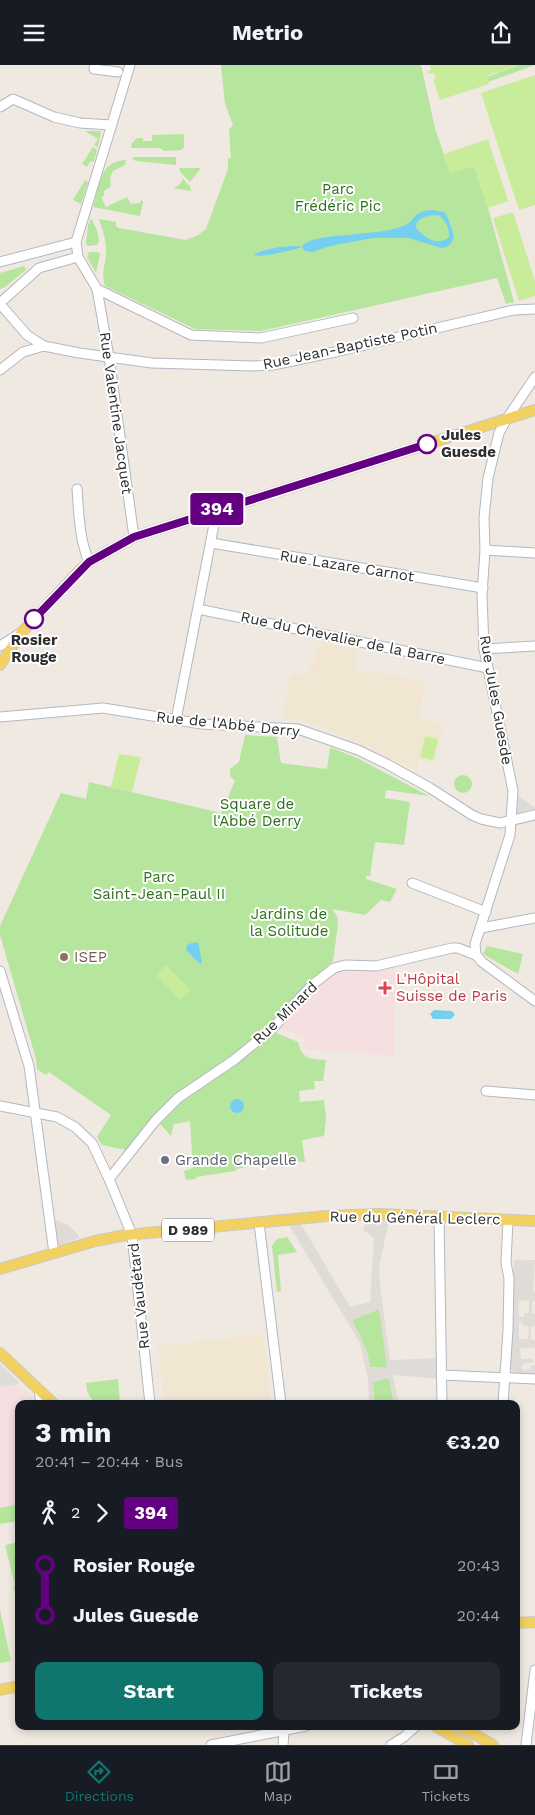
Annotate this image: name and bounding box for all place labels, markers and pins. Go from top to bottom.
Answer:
place label: Jules Guesde [441,426,496,461]
marker: Jules Guesde [417,434,437,454]
marker: Rosier Rouge [24,609,44,629]
place label: Rosier Rouge [11,631,58,666]
place label: ISEP [74,948,107,966]
marker: ISEP [58,951,70,963]
place label: L'Hôpital Suisse de Paris [396,970,507,1005]
marker: L'Hôpital Suisse de Paris [378,981,392,995]
place label: Grande Chapelle [175,1151,297,1169]
marker: Grande Chapelle [159,1154,171,1166]

